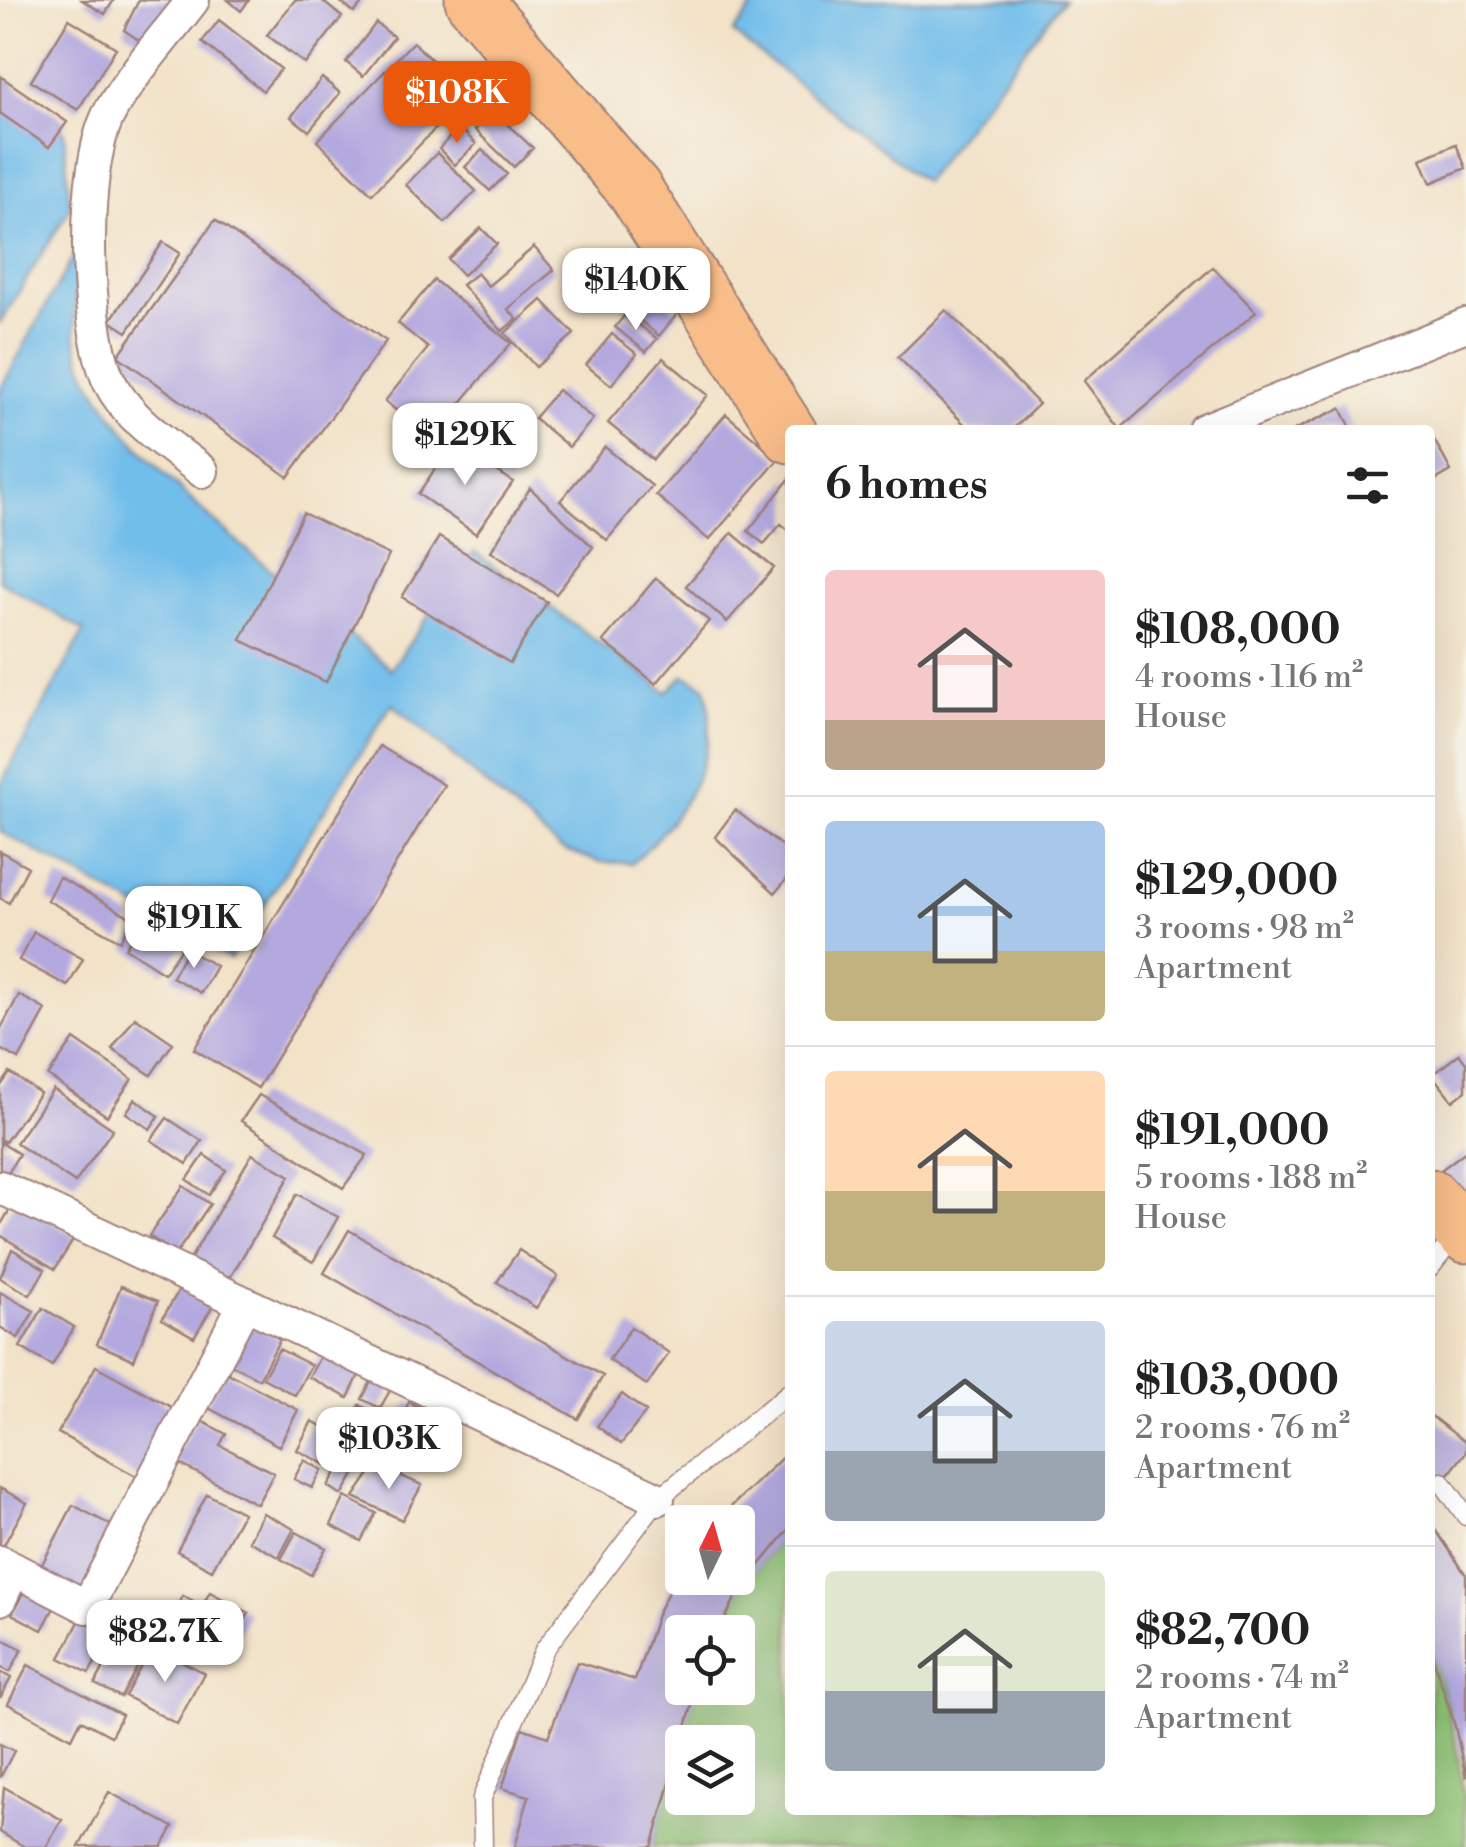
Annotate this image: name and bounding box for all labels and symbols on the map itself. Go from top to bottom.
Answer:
pin: $108K [387,61,527,146]
pin: $140K [566,248,706,333]
pin: $129K [395,403,535,488]
pin: $191K [124,886,264,971]
pin: $103K [319,1407,459,1492]
north arrow [665,1505,755,1595]
pin: $82.7K [84,1600,246,1685]

